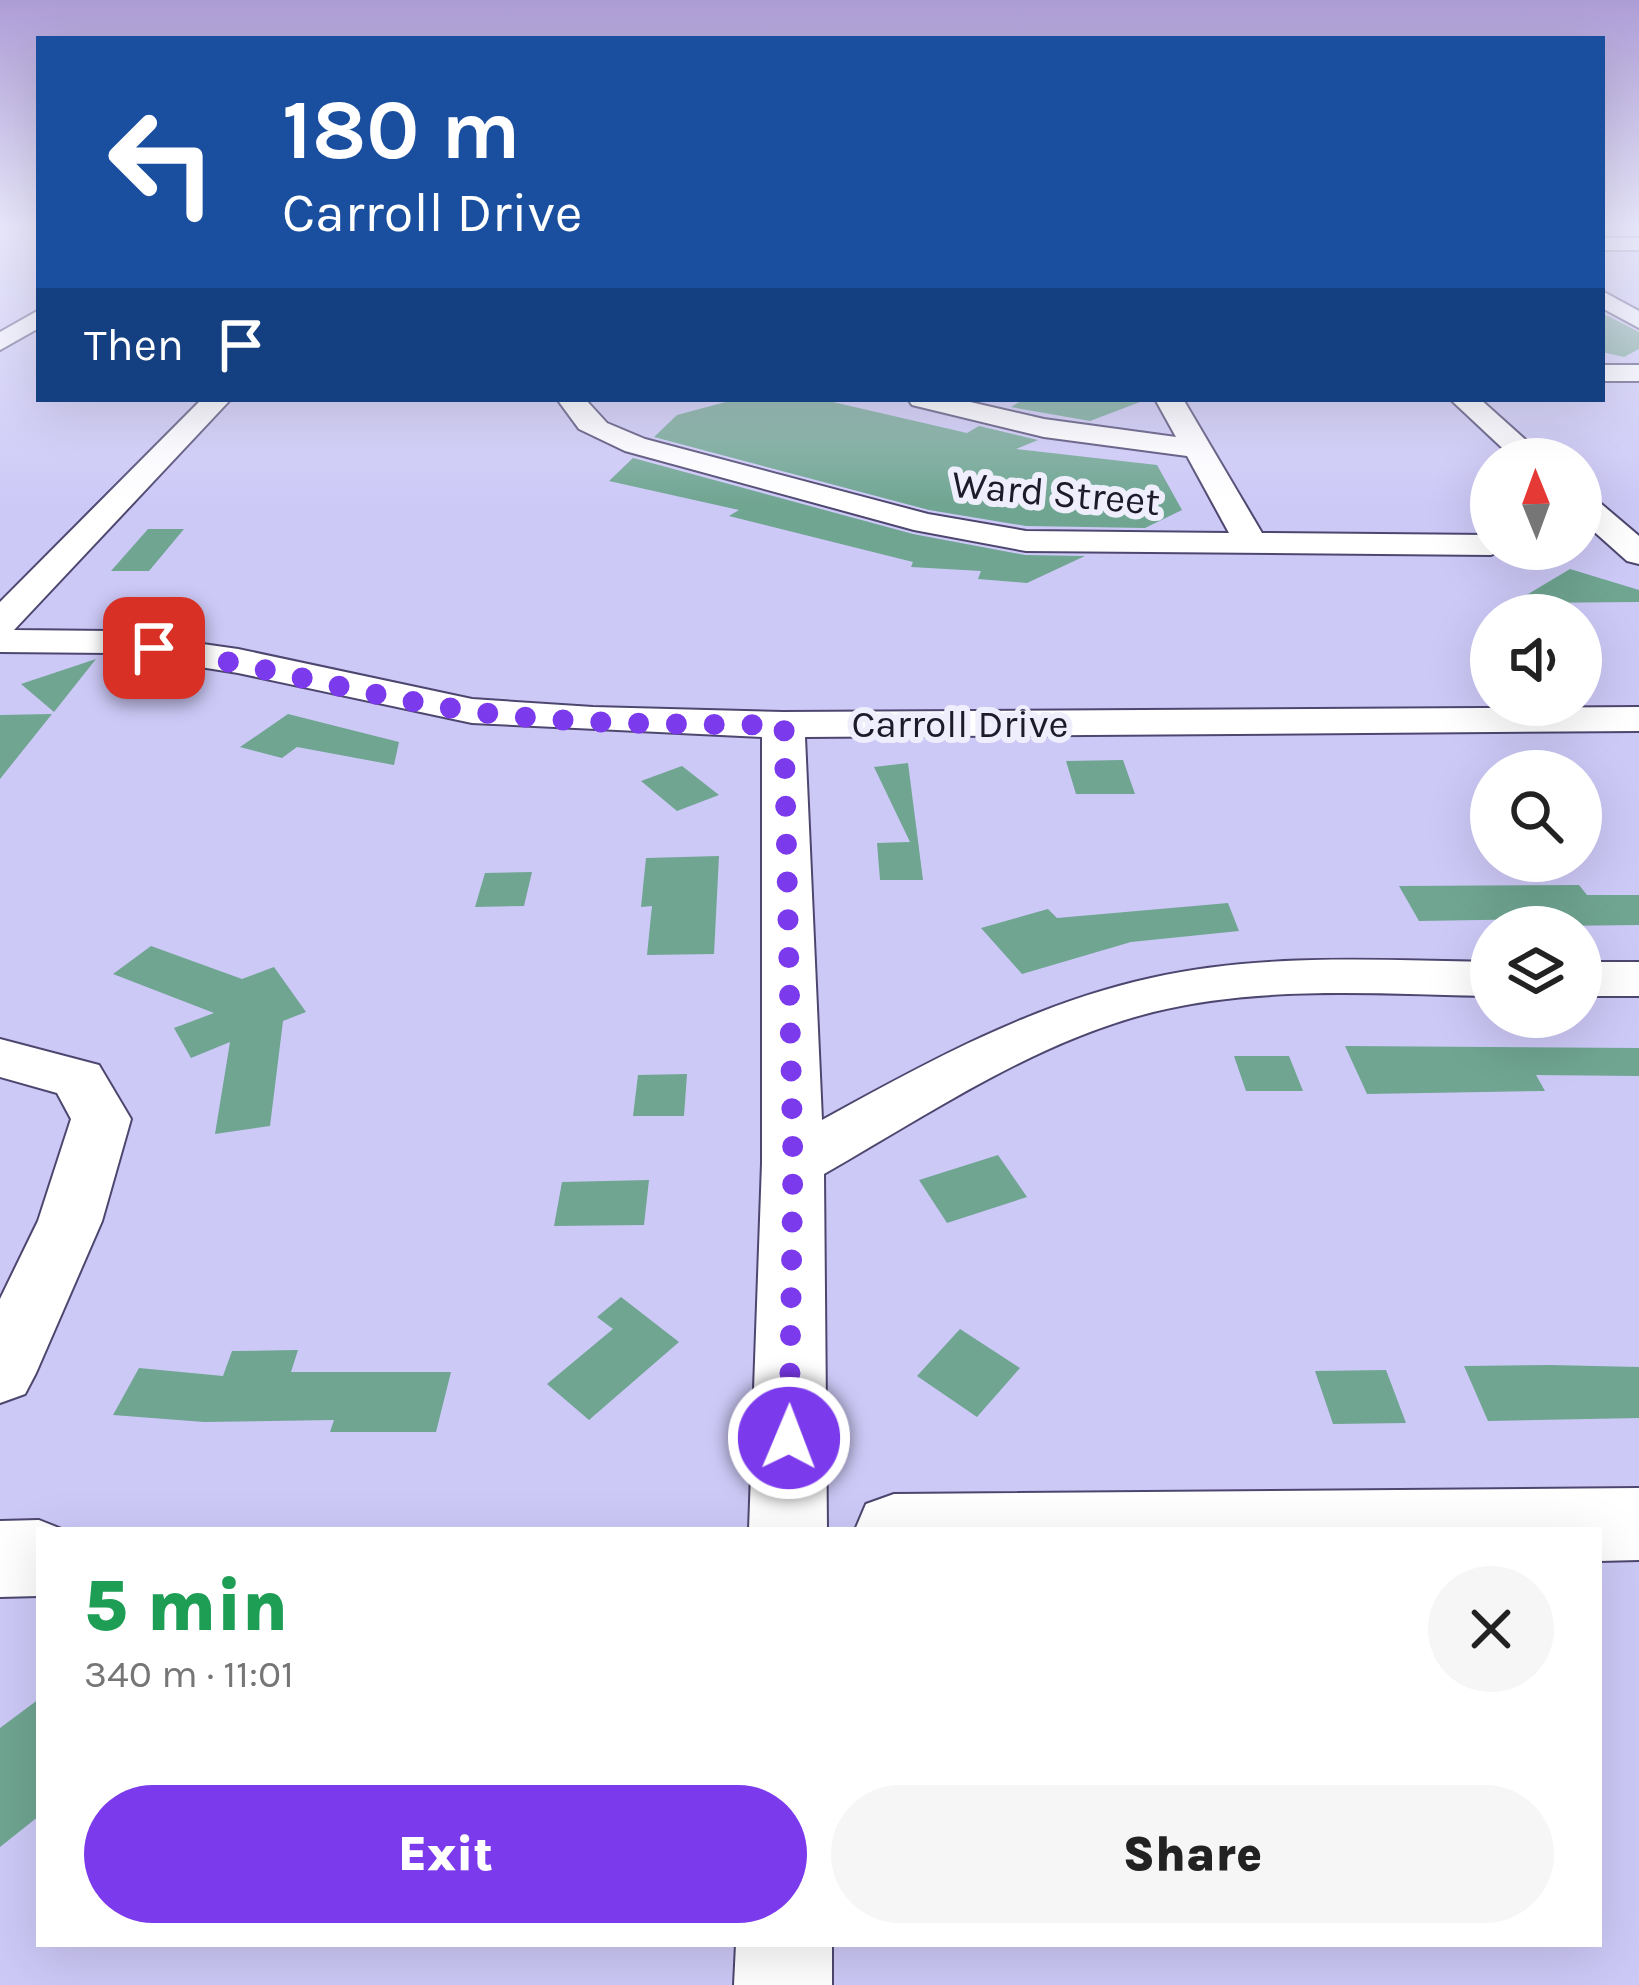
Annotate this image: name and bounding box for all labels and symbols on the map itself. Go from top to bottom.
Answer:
north arrow [1470,438,1602,570]
street label: Ward Street [950,461,1162,525]
pin [103,597,205,699]
street label: Carroll Drive [851,701,1069,747]
position arrow [726,1375,852,1501]

